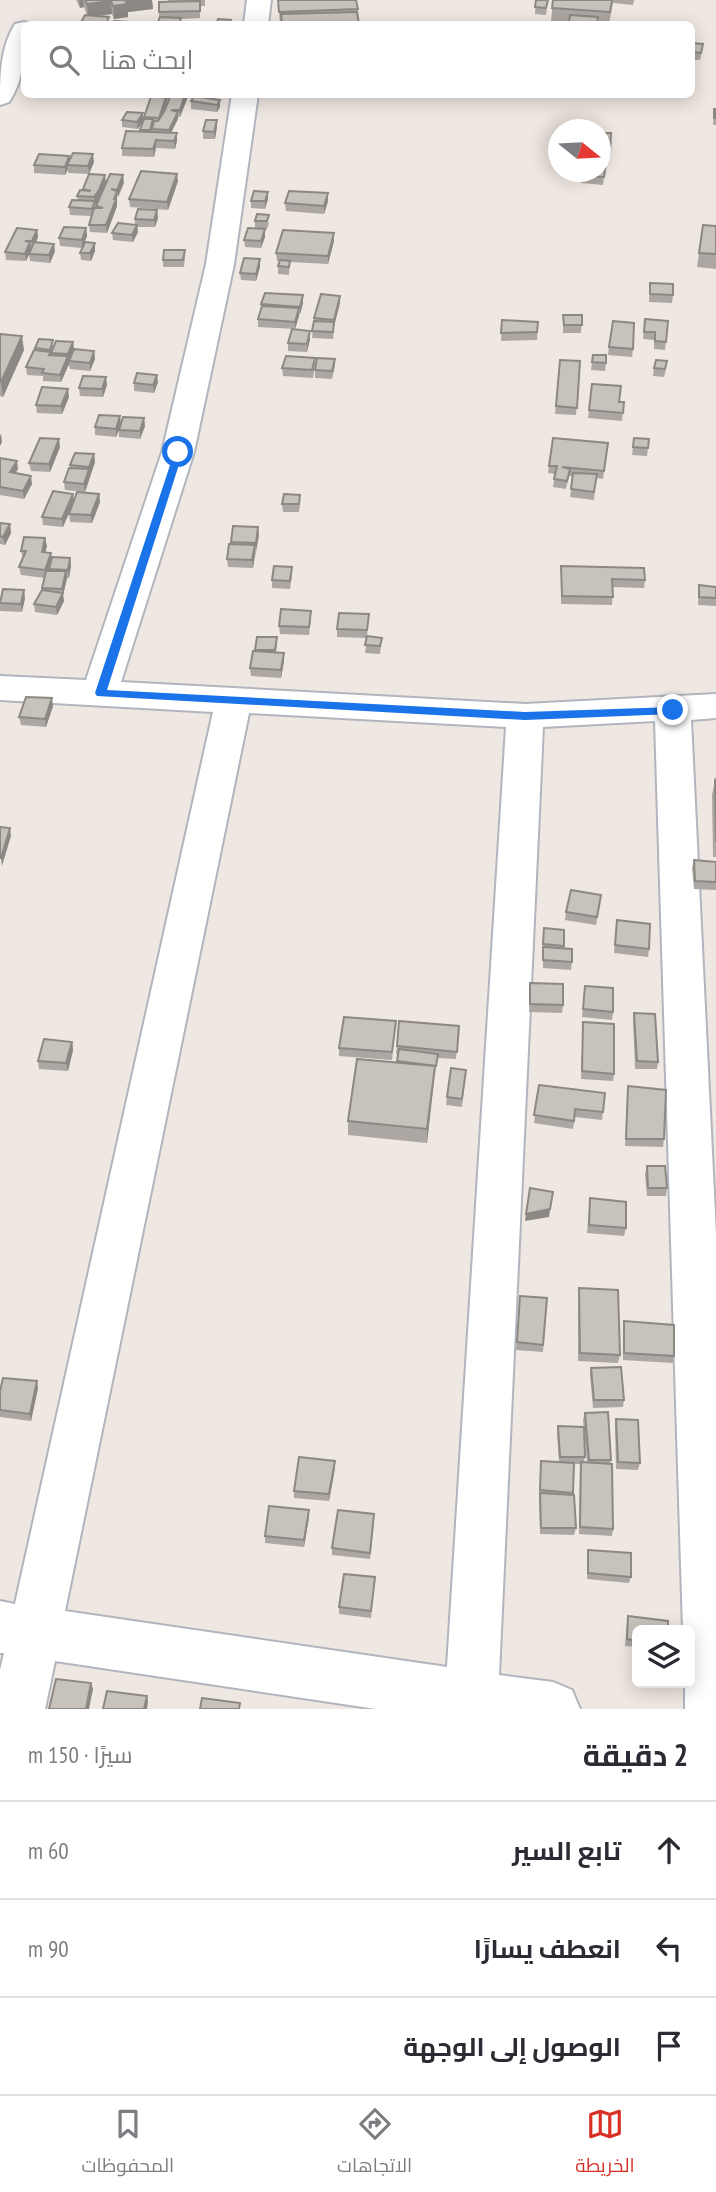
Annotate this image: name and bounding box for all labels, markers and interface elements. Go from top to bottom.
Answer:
search box [21,21,695,98]
icon: search [45,41,83,79]
text: ابحث هنا [101,43,193,76]
north arrow [548,119,611,182]
route start [162,436,193,467]
route end [657,694,688,725]
map controls [632,1625,695,1688]
button: layers [632,1625,695,1688]
text: 2 دقيقة [583,1735,688,1774]
text: سيرًا · 150 m [28,1740,132,1769]
icon: ahead [650,1831,688,1869]
text: تابع السير [512,1834,621,1867]
text: 60 m [28,1836,69,1865]
icon: left [650,1929,688,1967]
text: انعطف يسارًا [474,1932,621,1965]
text: 90 m [28,1934,69,1963]
icon: arrive [650,2027,688,2065]
text: الوصول إلى الوجهة [403,2030,621,2063]
tab: المحفوظات [82,2105,174,2183]
tab: الاتجاهات [337,2105,412,2183]
tab: الخريطة [575,2105,635,2183]

